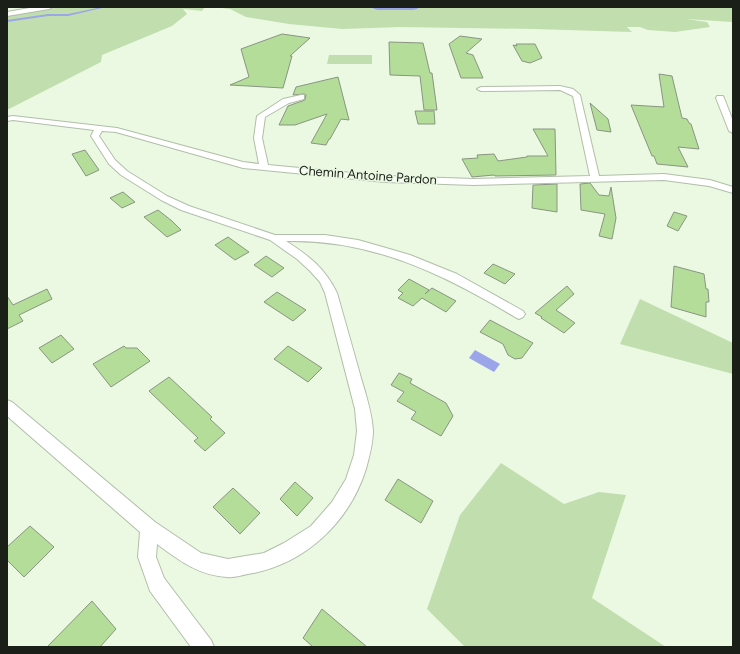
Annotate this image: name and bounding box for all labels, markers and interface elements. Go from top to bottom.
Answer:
street label: Chemin Antoine Pardon [299,163,437,187]

